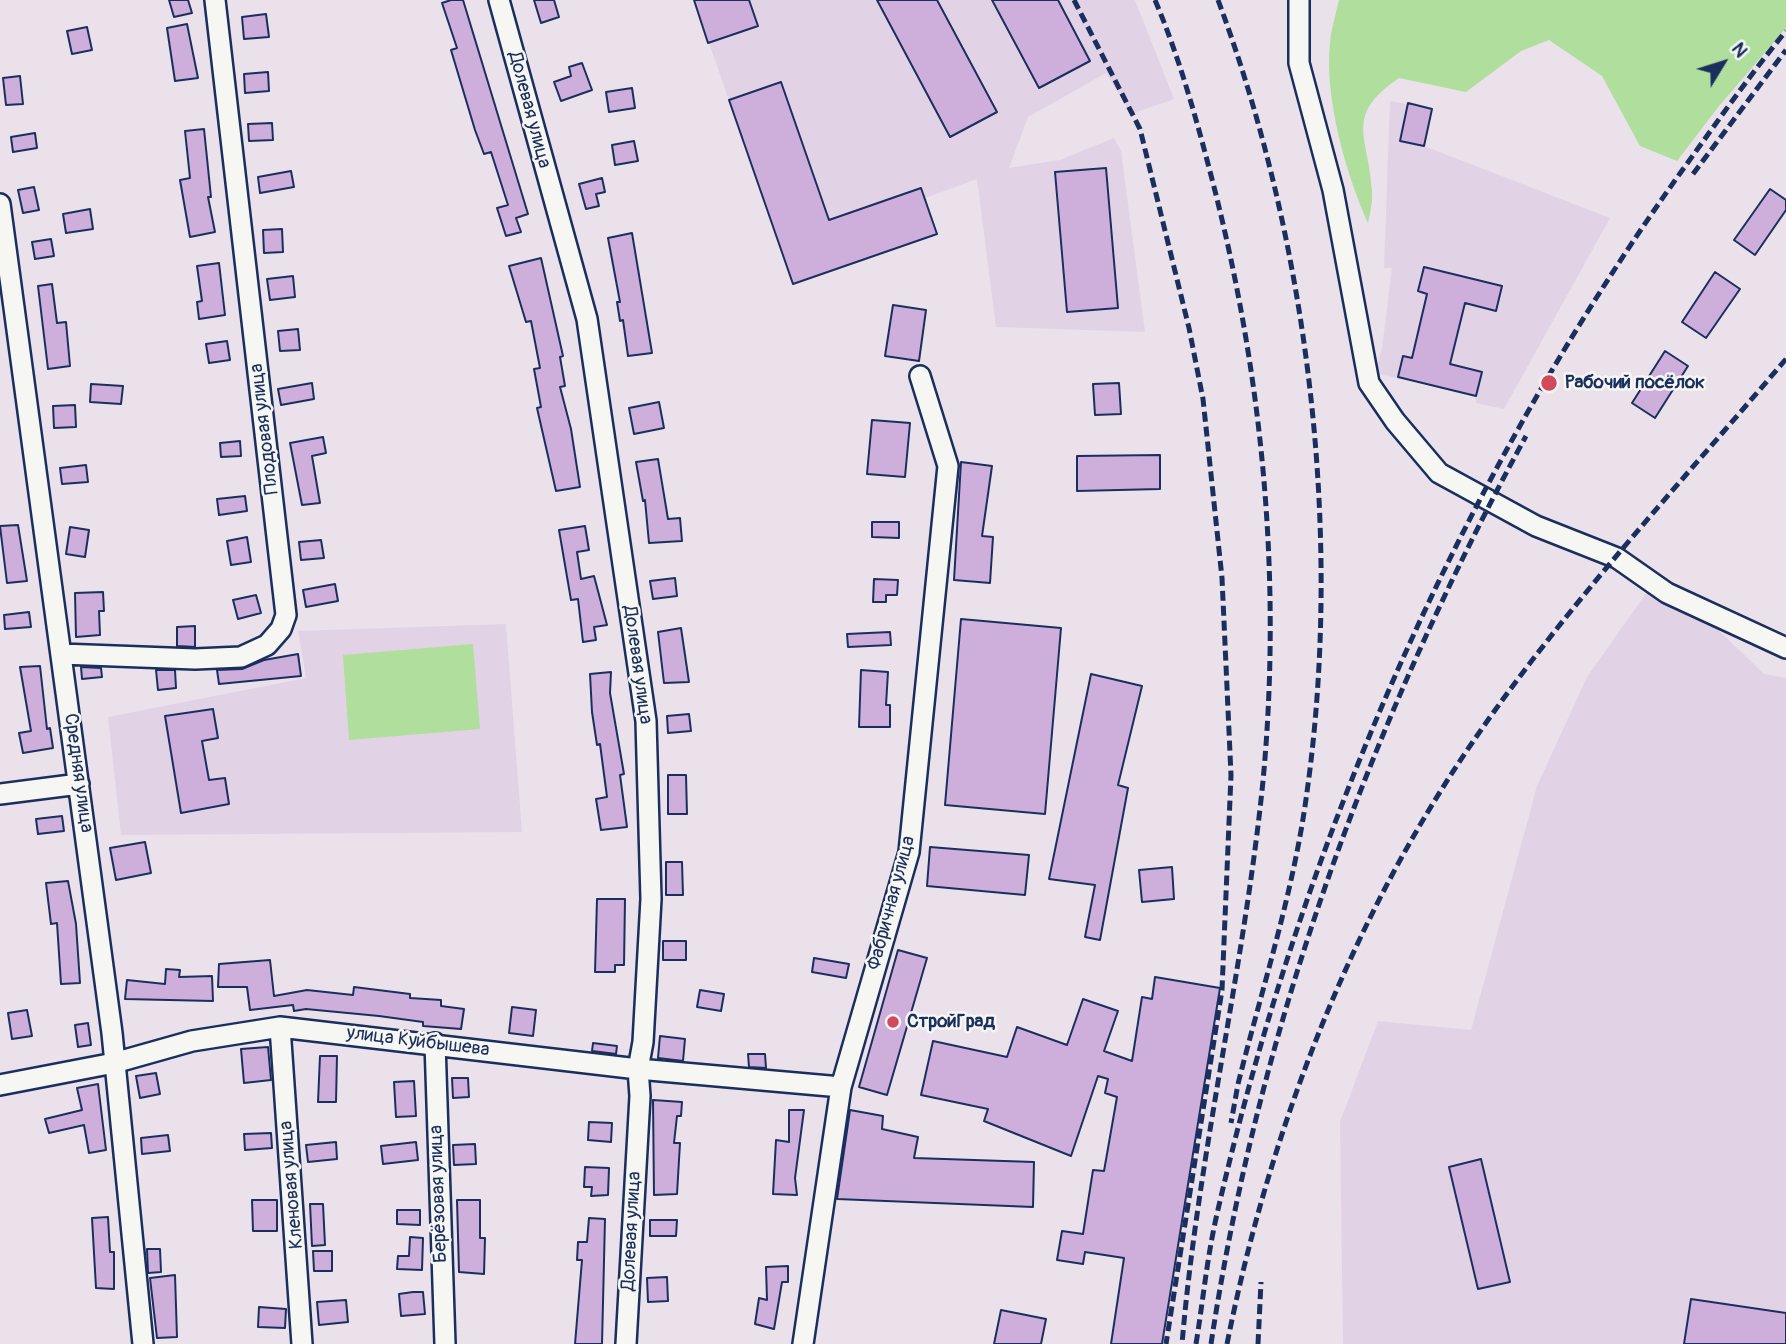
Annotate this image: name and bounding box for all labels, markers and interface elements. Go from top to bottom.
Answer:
north arrow [1688,28,1758,98]
text: N [1726,38,1753,63]
street label: Долевая улица [503,49,555,171]
street label: Плодовая улица [246,362,284,496]
place label: Рабочий посёлок [1565,372,1705,394]
marker: Рабочий посёлок [1539,373,1559,393]
street label: Долевая улица [617,604,657,726]
street label: Средняя улица [58,712,98,834]
street label: Фабричная улица [863,834,921,972]
place label: СтройГрад [907,1011,995,1033]
marker: СтройГрад [885,1014,901,1030]
street label: улица Куйбышева [345,1022,491,1062]
street label: Кленовая улица [275,1120,309,1250]
street label: Берёзовая улица [425,1125,453,1263]
street label: Долевая улица [617,1171,647,1291]

